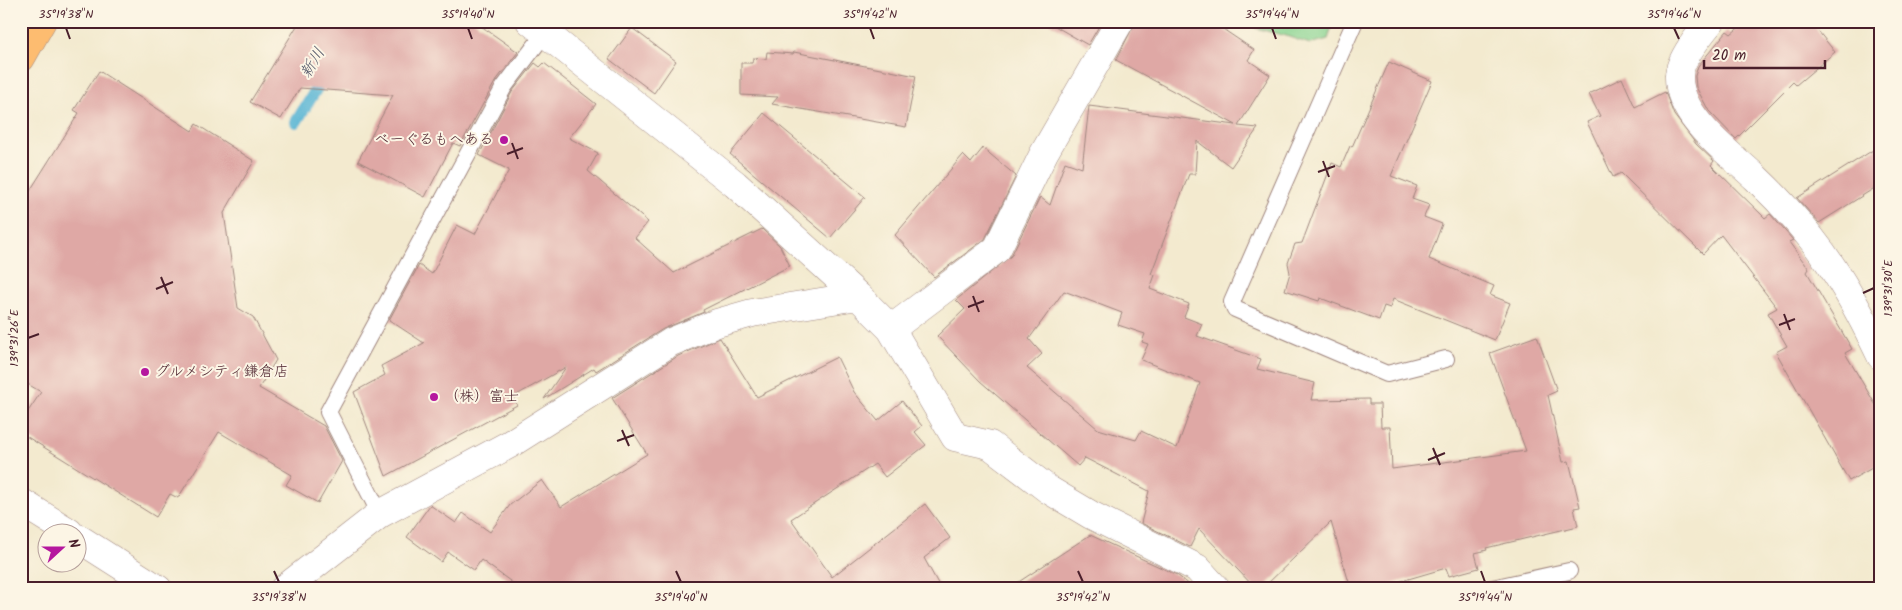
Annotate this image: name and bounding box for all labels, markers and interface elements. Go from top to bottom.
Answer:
text: 35°19'38"N [39,5,93,24]
text: 35°19'40"N [441,5,495,24]
text: 35°19'42"N [843,5,897,24]
text: 35°19'44"N [1245,5,1299,24]
text: 35°19'46"N [1647,5,1701,24]
scale bar [1704,38,1826,70]
water label: 新川 [294,43,332,83]
text: 20 m [1712,44,1746,68]
place label: べーぐるもへある [374,128,494,152]
marker: べーぐるもへある [498,134,510,146]
text: 139°31'30"E [1879,259,1898,316]
text: 139°31'26"E [5,308,24,367]
place label: グルメシティ鎌倉店 [155,360,289,384]
marker: グルメシティ鎌倉店 [139,366,151,378]
place label: （株）富士 [444,385,519,409]
marker: （株）富士 [428,391,440,403]
north arrow [38,522,88,572]
text: N [61,536,85,552]
text: 35°19'38"N [252,588,306,607]
text: 35°19'40"N [654,588,708,607]
text: 35°19'42"N [1056,588,1110,607]
text: 35°19'44"N [1458,588,1512,607]

